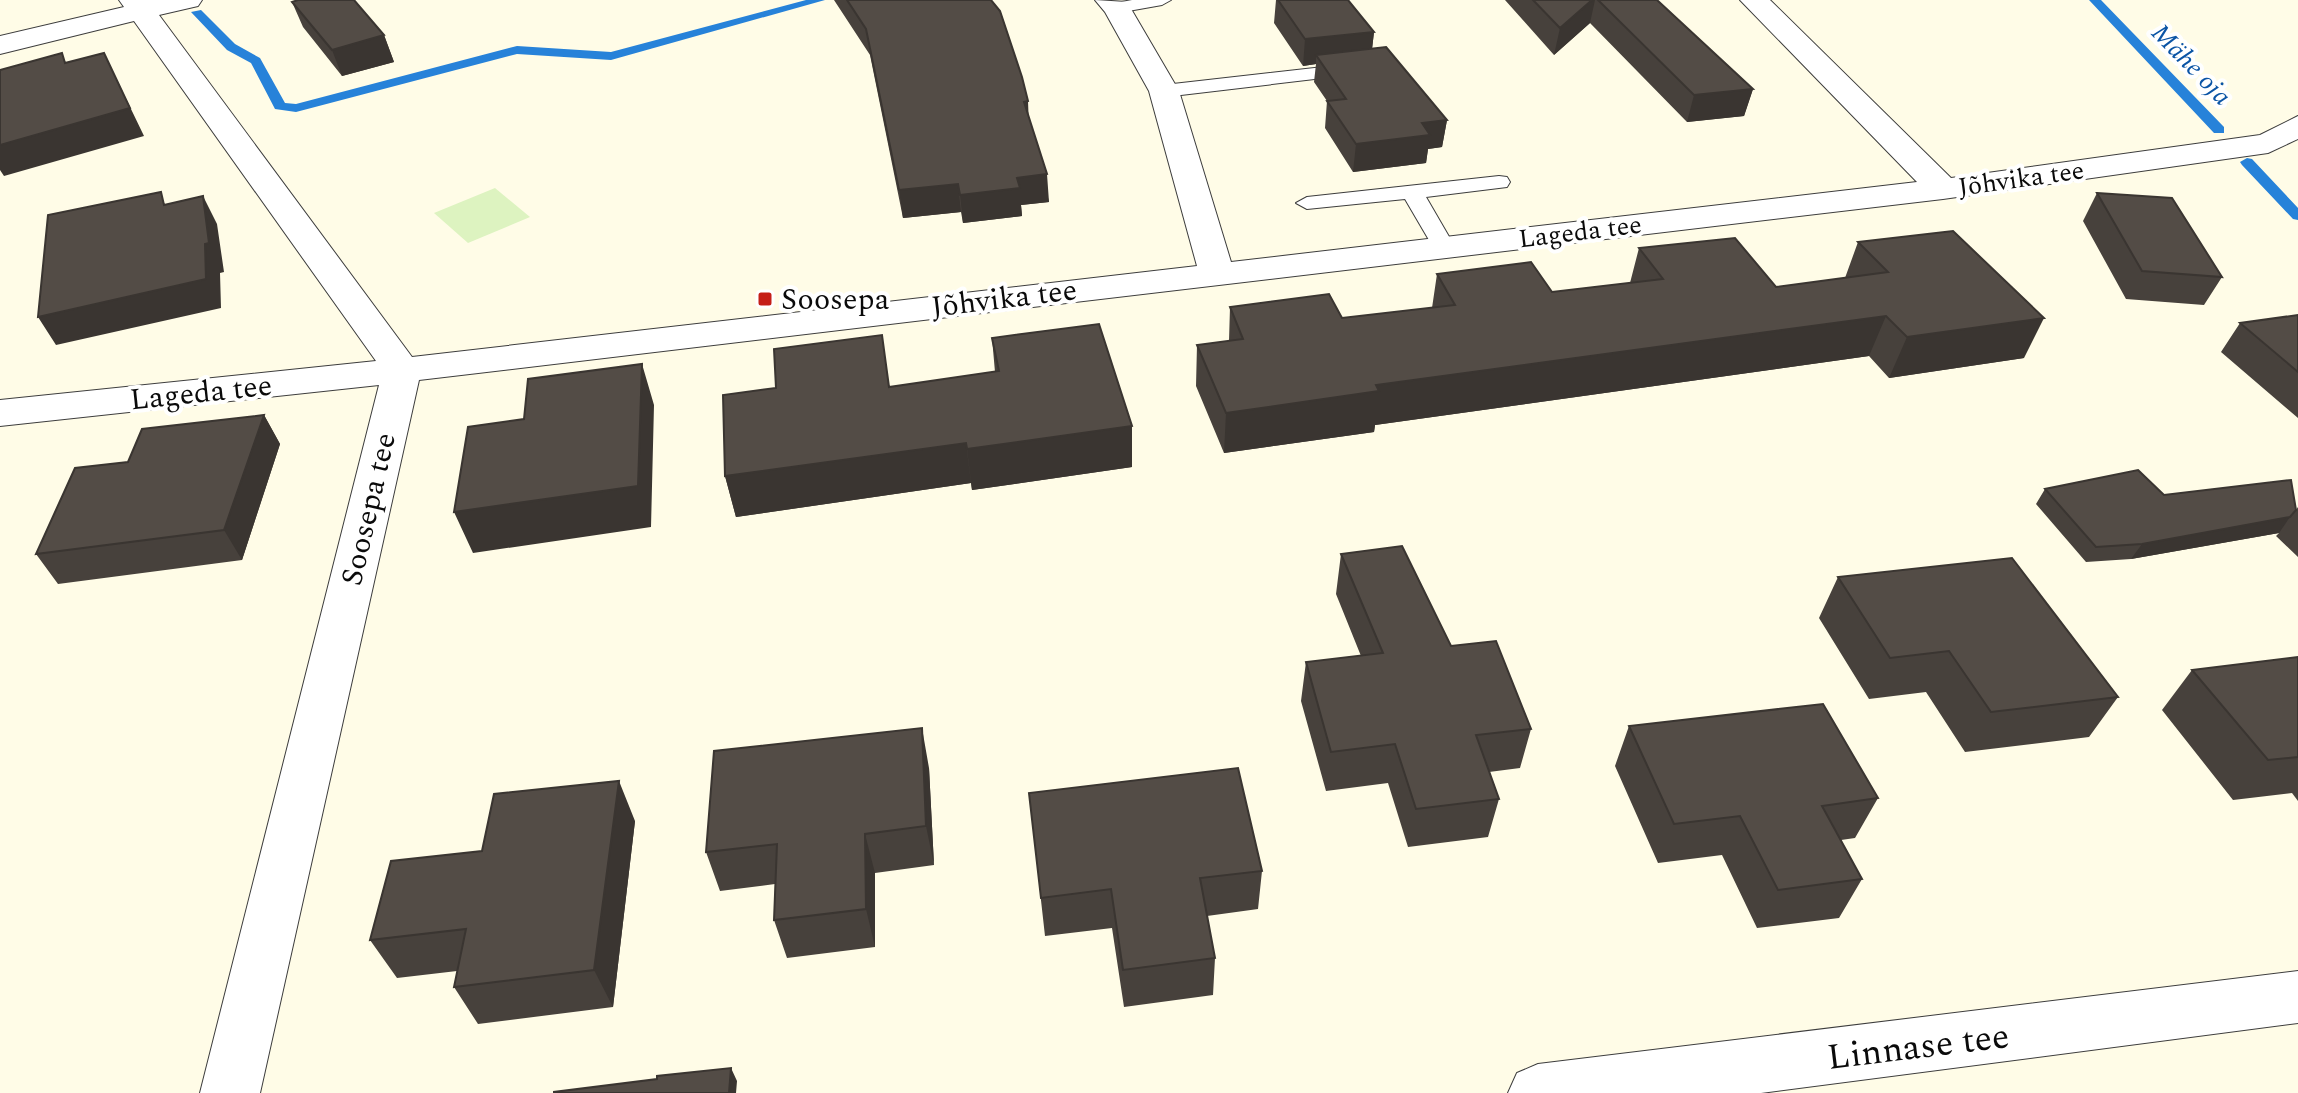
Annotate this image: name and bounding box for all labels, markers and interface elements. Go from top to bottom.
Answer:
water label: Mähe oja [2142,14,2241,115]
street label: Jõhvika tee [1956,150,2087,208]
street label: Lageda tee [1516,205,1644,259]
street label: Jõhvika tee [929,267,1080,331]
place label: Soosepa [781,277,890,323]
marker: Soosepa [756,290,774,308]
street label: Lageda tee [128,363,274,423]
street label: Soosepa tee [329,428,409,590]
street label: Linnase tee [1824,1009,2012,1086]

